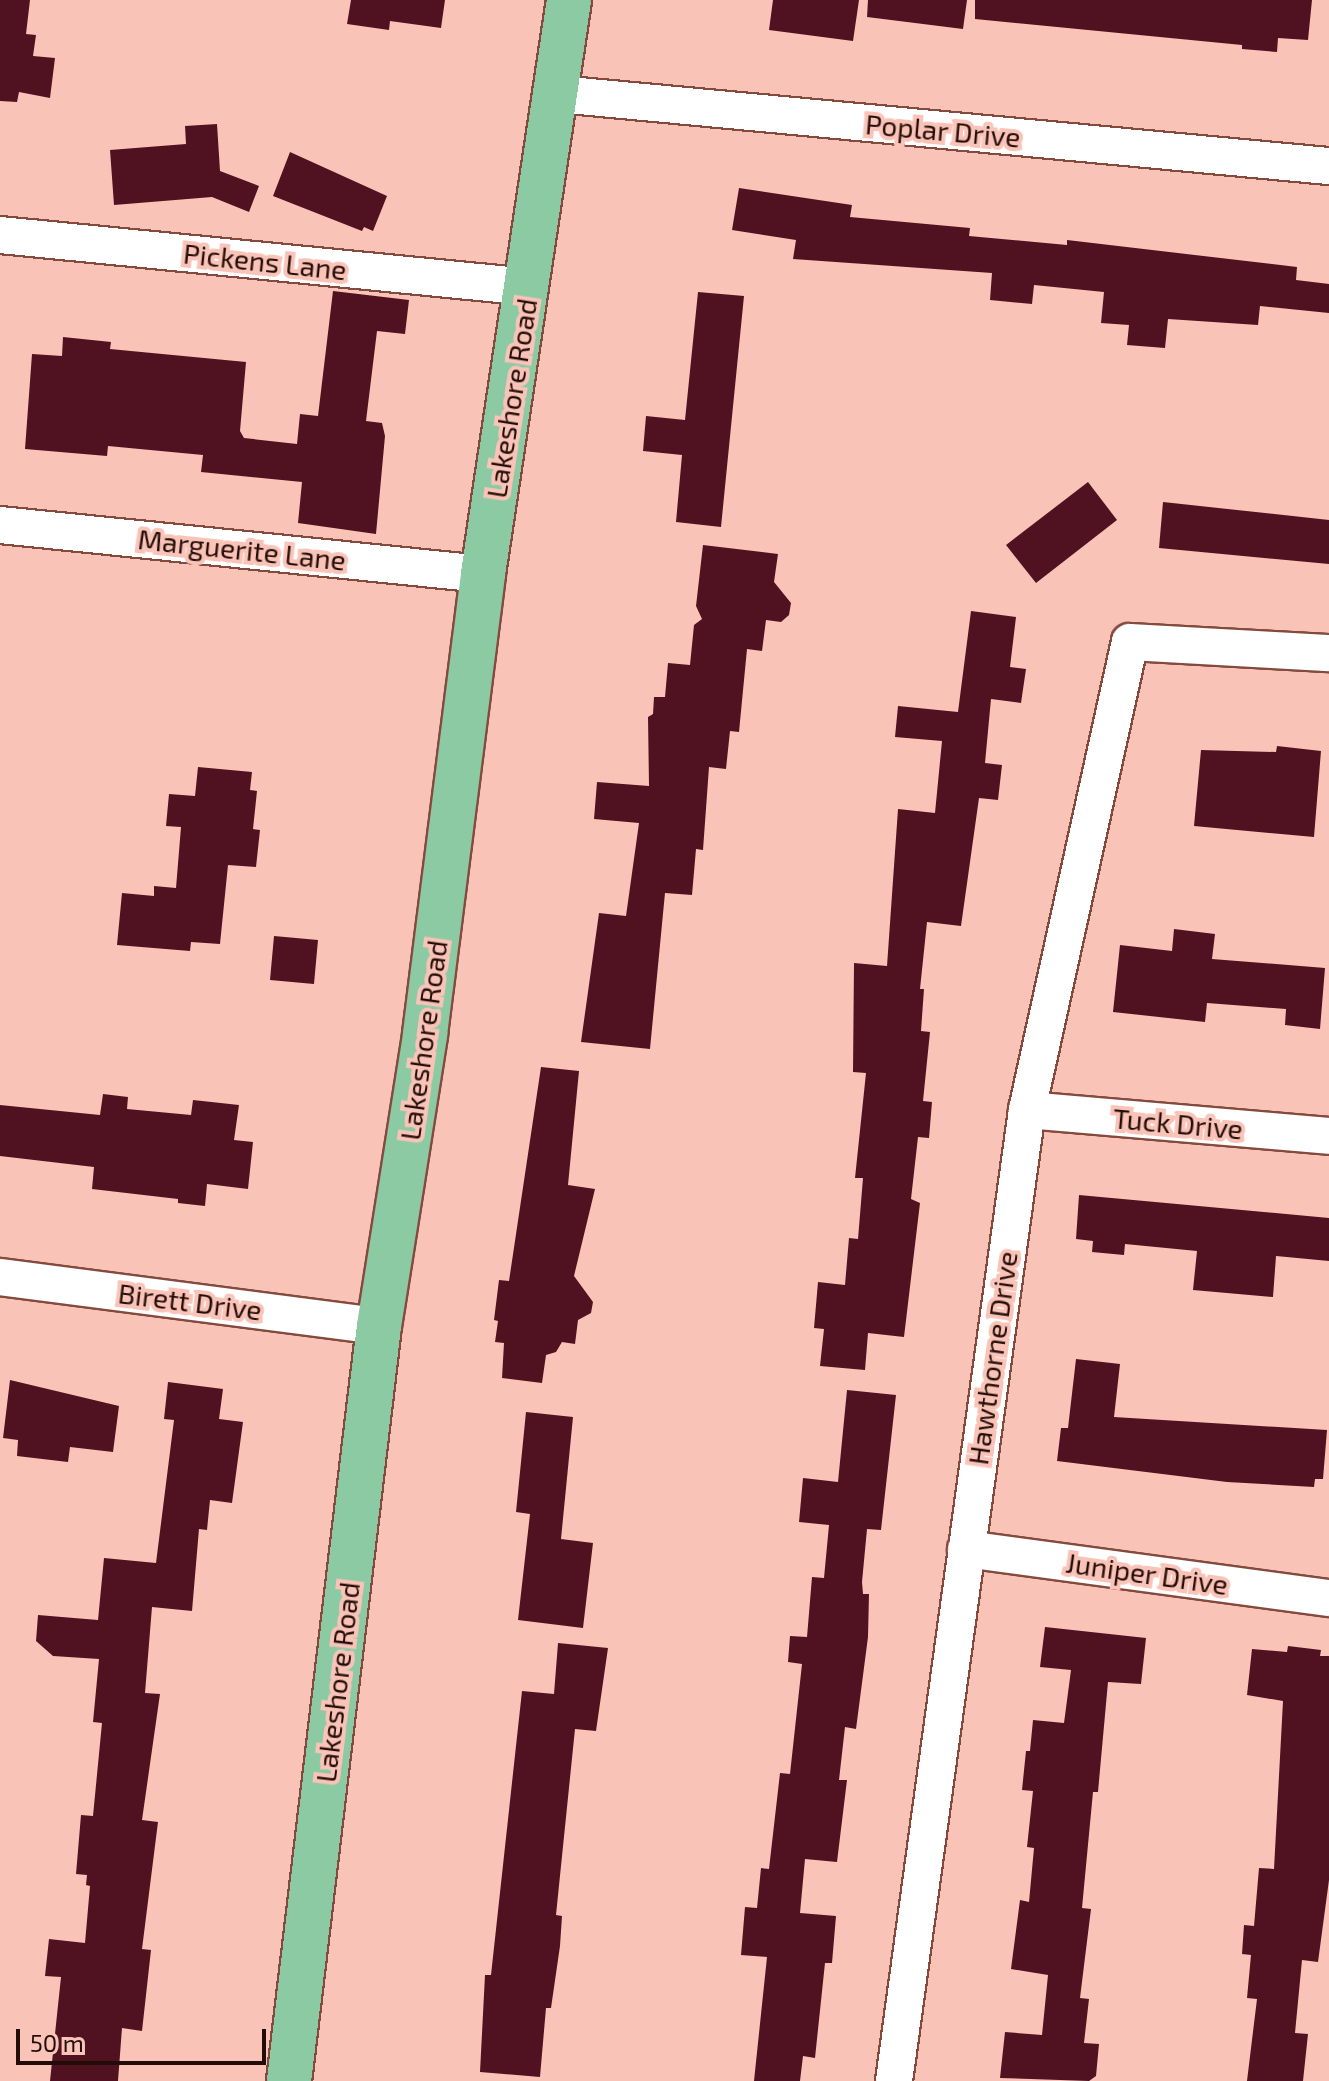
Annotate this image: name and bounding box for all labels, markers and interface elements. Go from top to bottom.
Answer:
street label: Poplar Drive [864,106,1022,154]
street label: Pickens Lane [182,236,348,286]
street label: Lakeshore Road [479,296,543,500]
street label: Marguerite Lane [136,521,348,577]
street label: Lakeshore Road [392,938,454,1142]
street label: Tuck Drive [1112,1101,1244,1145]
street label: Hawthorne Drive [960,1249,1024,1467]
street label: Birett Drive [116,1276,264,1326]
street label: Juniper Drive [1064,1545,1230,1601]
street label: Lakeshore Road [308,1580,366,1784]
scale bar [20,2013,270,2063]
text: 50 m [30,2028,84,2057]

